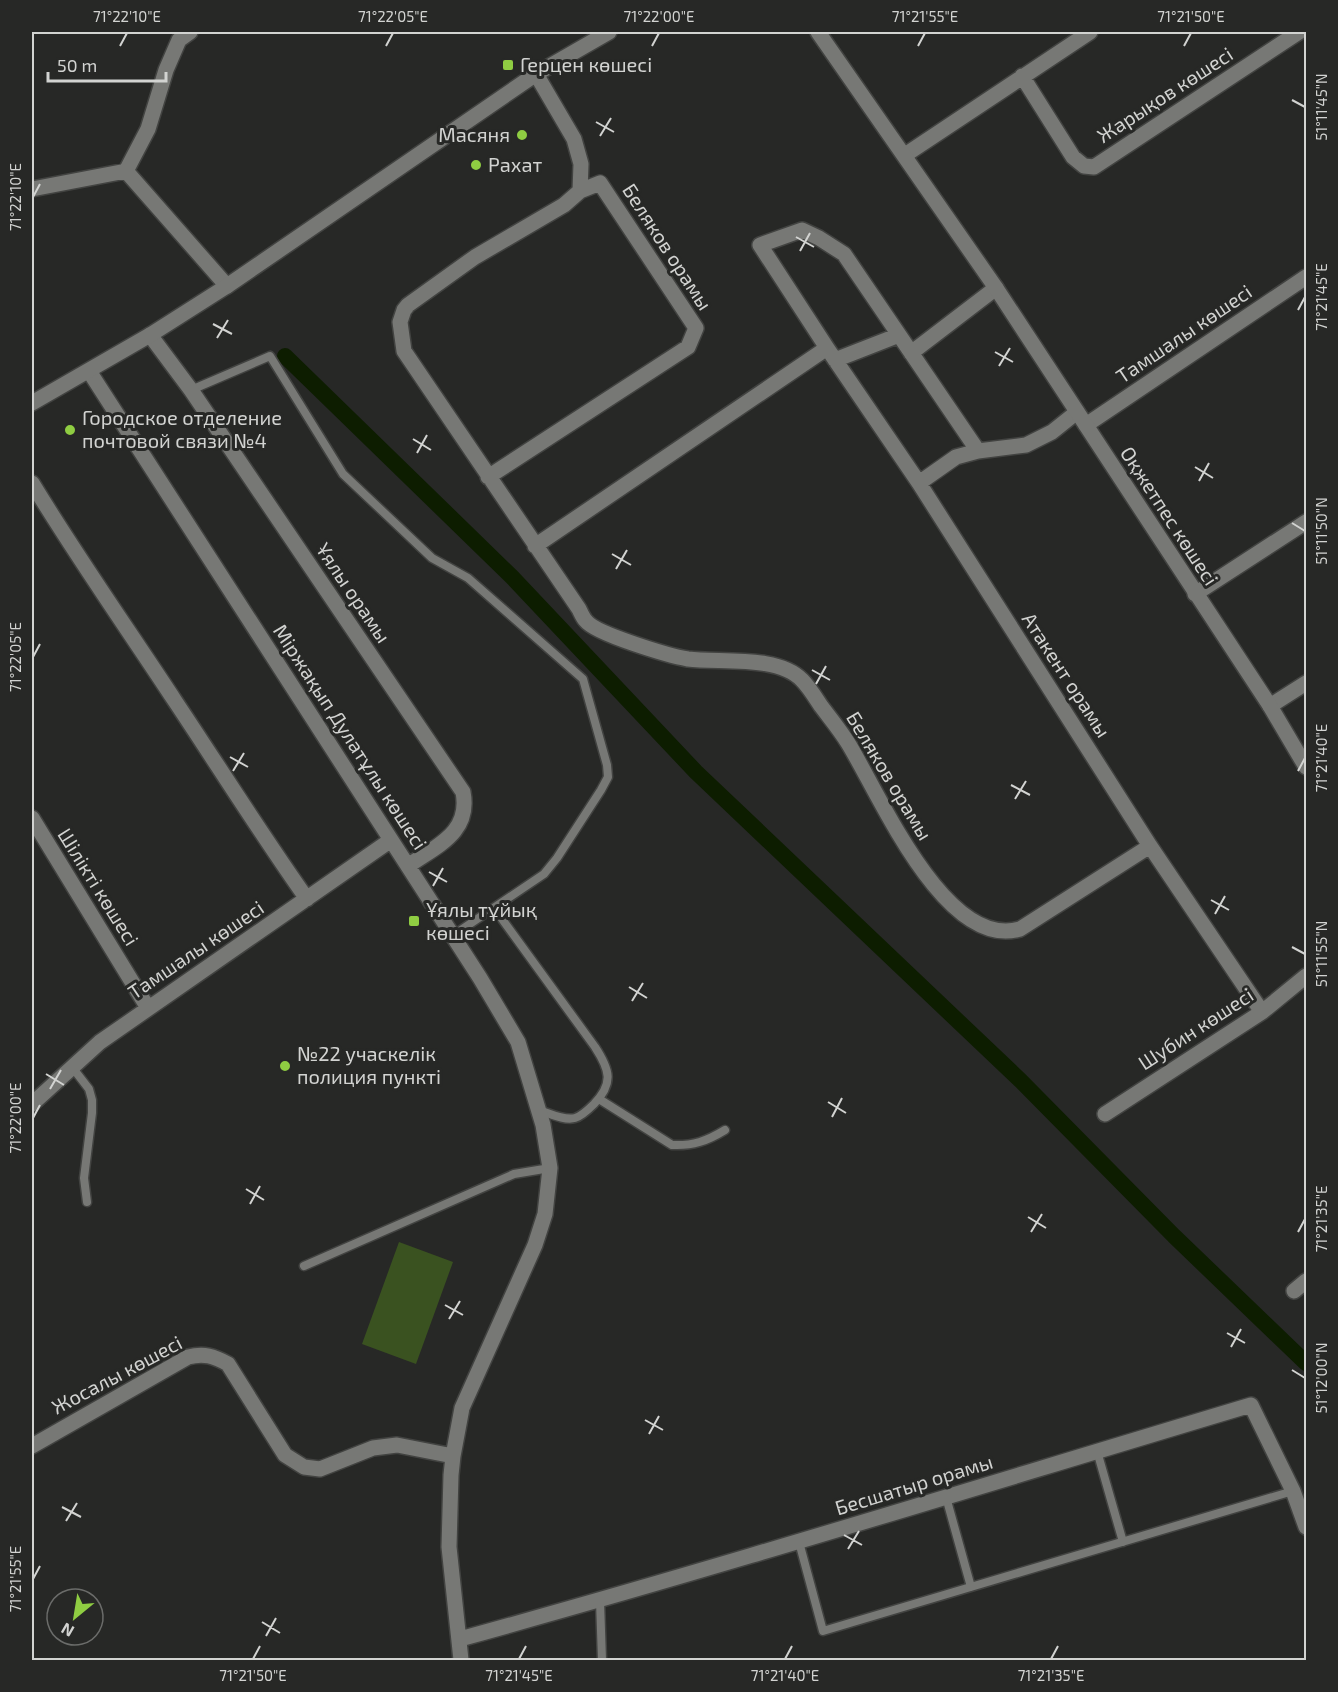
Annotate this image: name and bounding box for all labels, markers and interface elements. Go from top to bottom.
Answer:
text: 71°22'10"E [93,7,161,25]
text: 71°22'05"E [358,7,428,25]
text: 71°22'00"E [624,7,694,25]
text: 71°21'55"E [892,7,958,25]
text: 71°21'50"E [1157,7,1225,25]
street label: Жарықов көшесі [1092,41,1237,147]
scale bar [48,45,166,83]
place label: Герцен көшесі [520,52,652,76]
text: 50 m [57,54,97,76]
marker: Герцен көшесі [501,58,515,72]
text: 51°11'45"N [1312,73,1330,141]
place label: Масяня [438,122,510,146]
marker: Масяня [515,128,529,142]
place label: Рахат [488,152,543,176]
marker: Рахат [469,158,483,172]
text: 71°22'10"E [6,163,24,231]
street label: Беляков орамы [618,179,718,314]
text: 71°21'45"E [1312,263,1330,331]
street label: Тамшалы көшесі [1111,279,1256,387]
place label: Городское отделение почтовой связи №4 [82,405,282,452]
marker: Городское отделение почтовой связи №4 [63,423,77,437]
street label: Оқжетпес көшесі [1116,442,1224,589]
text: 51°11'50"N [1312,497,1330,565]
street label: Ұялы орамы [312,538,396,647]
street label: Атакент орамы [1018,607,1116,741]
street label: Міржақып Дулатұлы көшесі [268,619,433,854]
text: 71°22'05"E [6,622,24,692]
street label: Беляков орамы [842,707,938,844]
text: 71°21'40"E [1312,724,1330,792]
street label: Шілікті көшесі [53,823,144,949]
street label: Тамшалы көшесі [123,895,268,1003]
place label: Ұялы тұйық көшесі [426,897,537,944]
marker: Ұялы тұйық көшесі [407,914,421,928]
text: 51°11'55"N [1312,921,1330,987]
street label: Шубин көшесі [1133,982,1258,1075]
place label: №22 учаскелік полиция пункті [297,1041,441,1089]
marker: №22 учаскелік полиция пункті [278,1059,292,1073]
text: 71°22'00"E [6,1083,24,1153]
text: 71°21'35"E [1312,1186,1330,1252]
street label: Жосалы көшесі [47,1330,186,1419]
text: 51°12'00"N [1312,1343,1330,1413]
street label: Бесшатыр орамы [832,1449,995,1519]
text: 71°21'55"E [6,1546,24,1612]
north arrow [45,1587,105,1647]
text: N [57,1619,77,1642]
text: 71°21'50"E [219,1666,287,1684]
text: 71°21'45"E [485,1666,553,1684]
text: 71°21'40"E [751,1666,819,1684]
text: 71°21'35"E [1018,1666,1084,1684]

